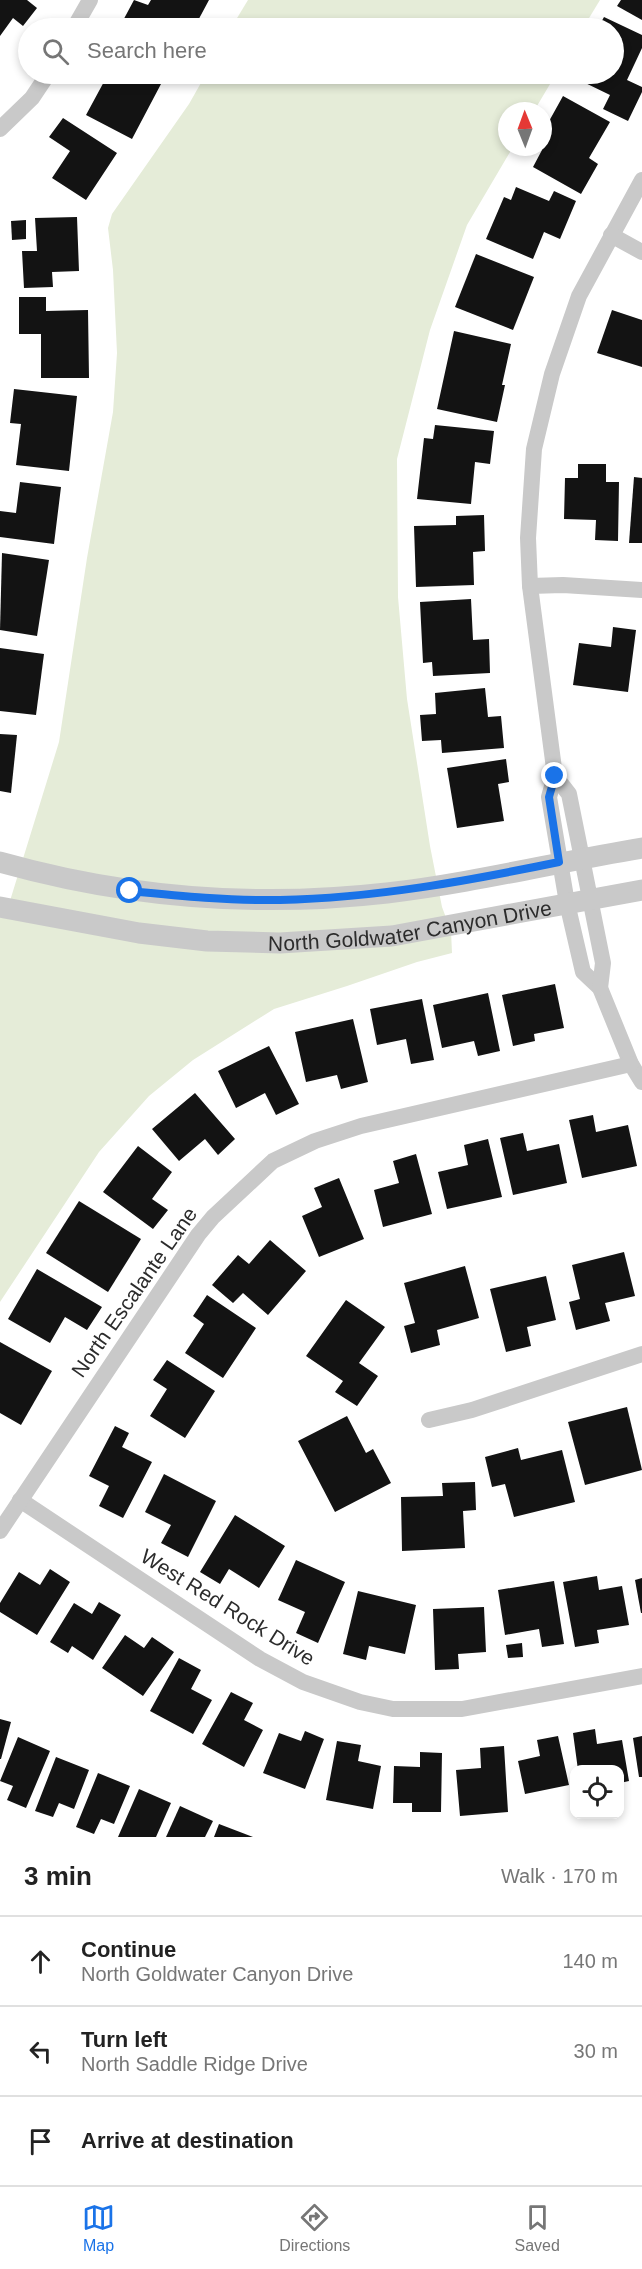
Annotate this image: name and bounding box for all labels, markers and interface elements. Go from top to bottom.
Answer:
search box [18,18,624,84]
icon: search [39,35,72,68]
text: Search here [87,38,207,63]
north arrow [498,102,552,156]
route end [541,762,567,788]
route start [116,877,142,903]
street label: North Goldwater Canyon Drive [268,895,553,955]
street label: North Escalante Lane [67,1203,201,1381]
street label: West Red Rock Drive [137,1544,319,1670]
map controls [570,1765,624,1819]
button: locate [570,1765,624,1819]
text: 3 min [24,1861,92,1891]
text: Walk · 170 m [501,1865,618,1887]
text: Continue [81,1937,176,1962]
icon: ahead [24,1945,57,1978]
text: 140 m [562,1950,618,1972]
text: North Goldwater Canyon Drive [81,1963,353,1985]
text: Turn left [81,2027,167,2052]
icon: left [24,2035,57,2068]
text: 30 m [574,2040,618,2062]
text: North Saddle Ridge Drive [81,2053,308,2075]
icon: arrive [24,2125,57,2158]
text: Arrive at destination [81,2128,294,2153]
tab: Map [82,2201,115,2255]
tab: Directions [279,2201,350,2255]
tab: Saved [515,2201,560,2255]

